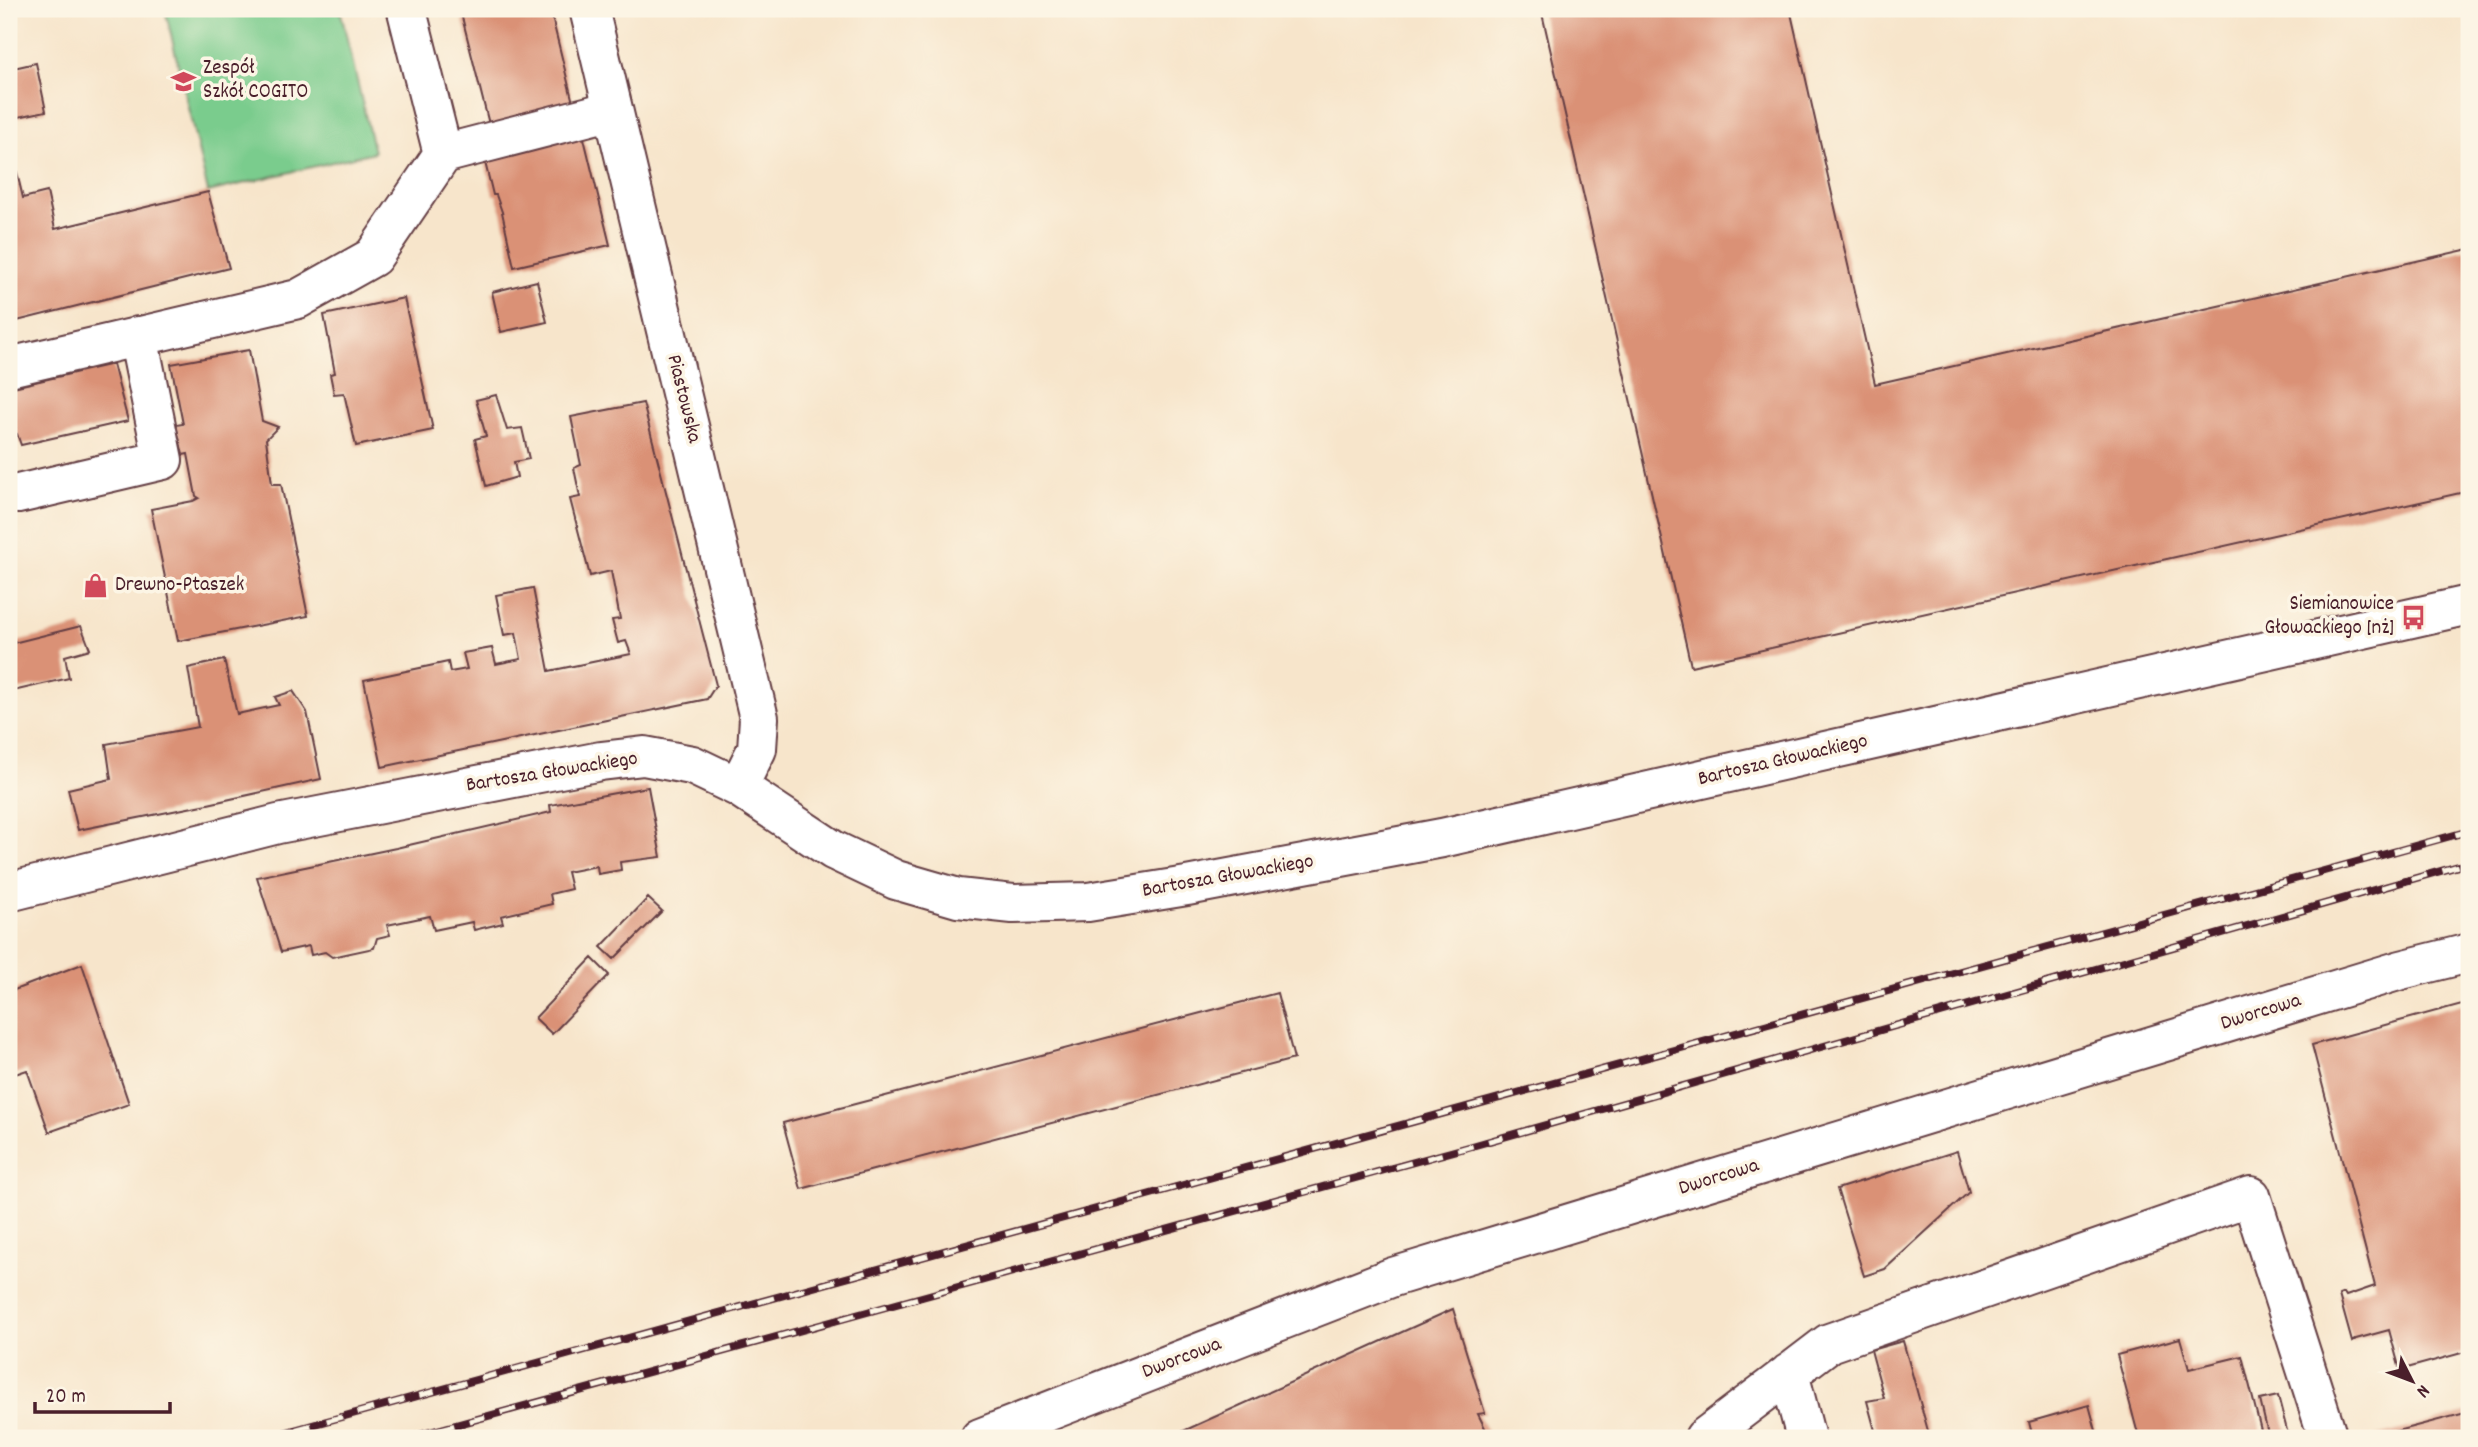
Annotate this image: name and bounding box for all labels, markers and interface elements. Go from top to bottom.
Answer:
place label: Zespół Szkół COGITO [203,54,308,108]
school or university icon: Zespół Szkół COGITO [169,67,197,95]
street label: Piastowska [658,352,709,447]
place label: Drewno-Ptaszek [115,571,244,601]
shop icon: Drewno-Ptaszek [81,572,109,600]
place label: Siemianowice Głowackiego [nż] [2265,590,2394,644]
bus stop icon: Siemianowice Głowackiego [nż] [2400,603,2428,631]
street label: Bartosza Głowackiego [1695,727,1871,795]
street label: Bartosza Głowackiego [464,745,640,801]
street label: Bartosza Głowackiego [1140,847,1316,907]
street label: Dworcowa [2217,986,2306,1039]
street label: Dworcowa [1675,1151,1764,1204]
street label: Dworcowa [1138,1330,1227,1388]
north arrow [2376,1346,2446,1416]
scale bar [35,1370,170,1414]
text: N [2409,1378,2435,1403]
text: 20 m [46,1383,86,1413]

